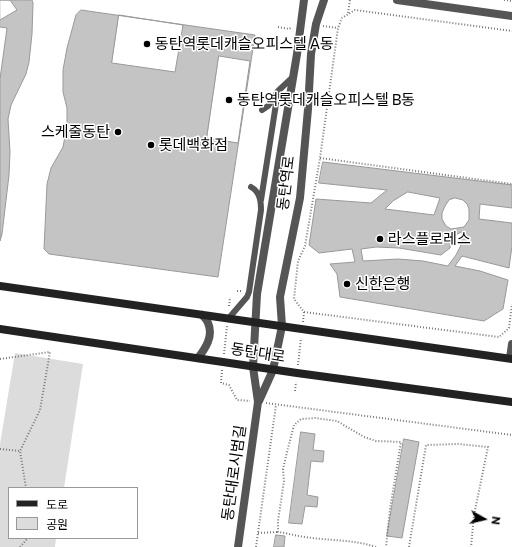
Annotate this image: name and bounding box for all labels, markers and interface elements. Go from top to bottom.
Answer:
place label: 동탄역롯데캐슬오피스텔 A동 [155,35,334,53]
marker: 동탄역롯데캐슬오피스텔 A동 [142,39,152,49]
place label: 동탄역롯데캐슬오피스텔 B동 [237,91,415,109]
marker: 동탄역롯데캐슬오피스텔 B동 [224,95,234,105]
place label: 스케줄동탄 [41,123,110,141]
marker: 스케줄동탄 [113,127,123,137]
place label: 롯데백화점 [159,136,228,154]
marker: 롯데백화점 [146,140,156,150]
street label: 동탄역로 [274,155,298,211]
place label: 라스플로레스 [388,230,471,248]
marker: 라스플로레스 [375,234,385,244]
place label: 신한은행 [355,275,410,293]
marker: 신한은행 [342,279,352,289]
street label: 동탄대로 [229,340,287,366]
street label: 동탄대로시범길 [218,424,250,522]
legend [8,487,138,539]
text: 도로 [46,497,68,511]
north arrow [464,499,504,539]
text: N [489,516,503,526]
text: 공원 [46,517,68,531]

